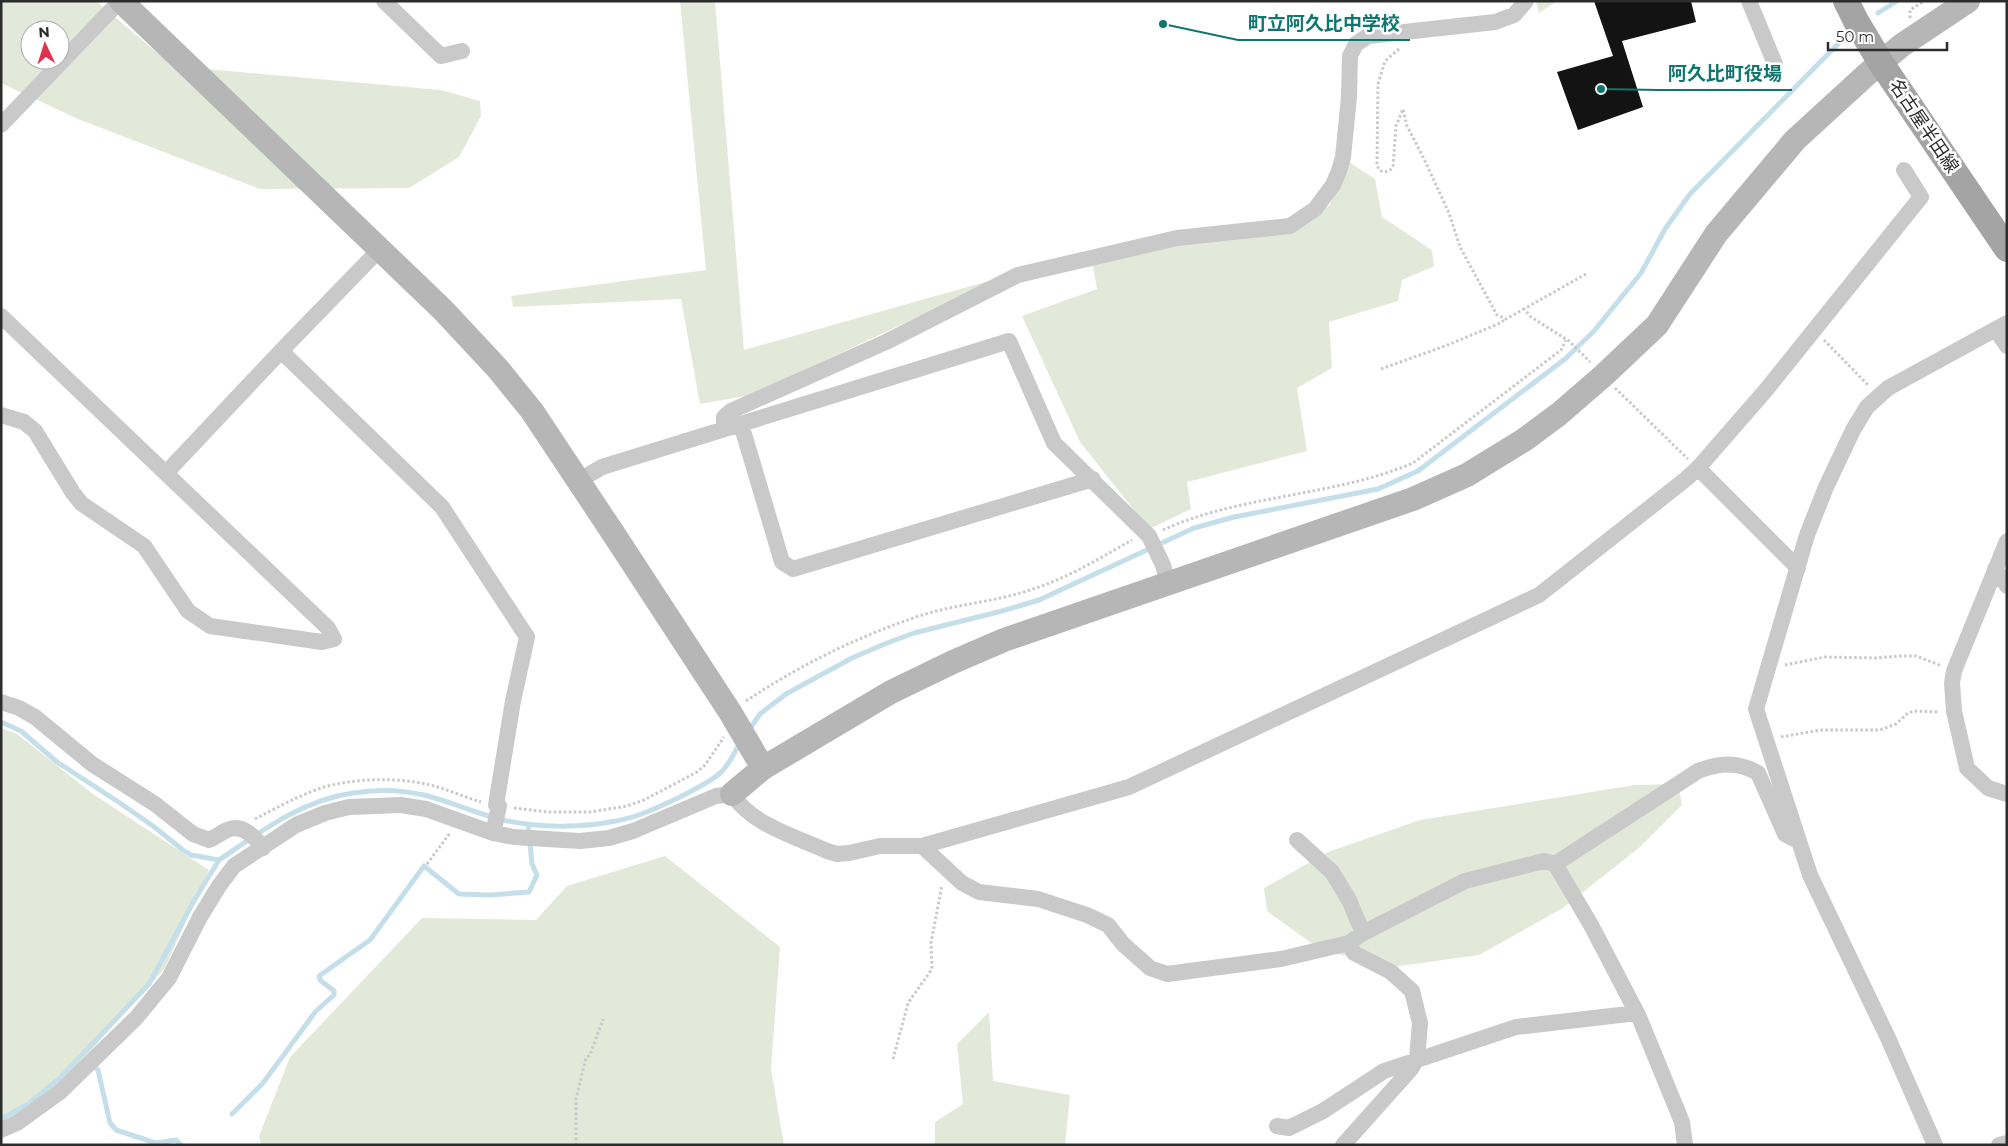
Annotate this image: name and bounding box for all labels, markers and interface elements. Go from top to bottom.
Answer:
callout: 町立阿久比中学校 [1238,6,1410,40]
text: 町立阿久比中学校 [1248,12,1400,35]
north arrow [20,20,70,70]
scale bar [1828,20,1947,52]
text: N [38,23,50,41]
text: 50 m [1836,27,1874,46]
callout: 阿久比町役場 [1658,56,1792,90]
text: 阿久比町役場 [1668,62,1782,85]
street label: 名古屋半田線 [1885,75,1963,177]

